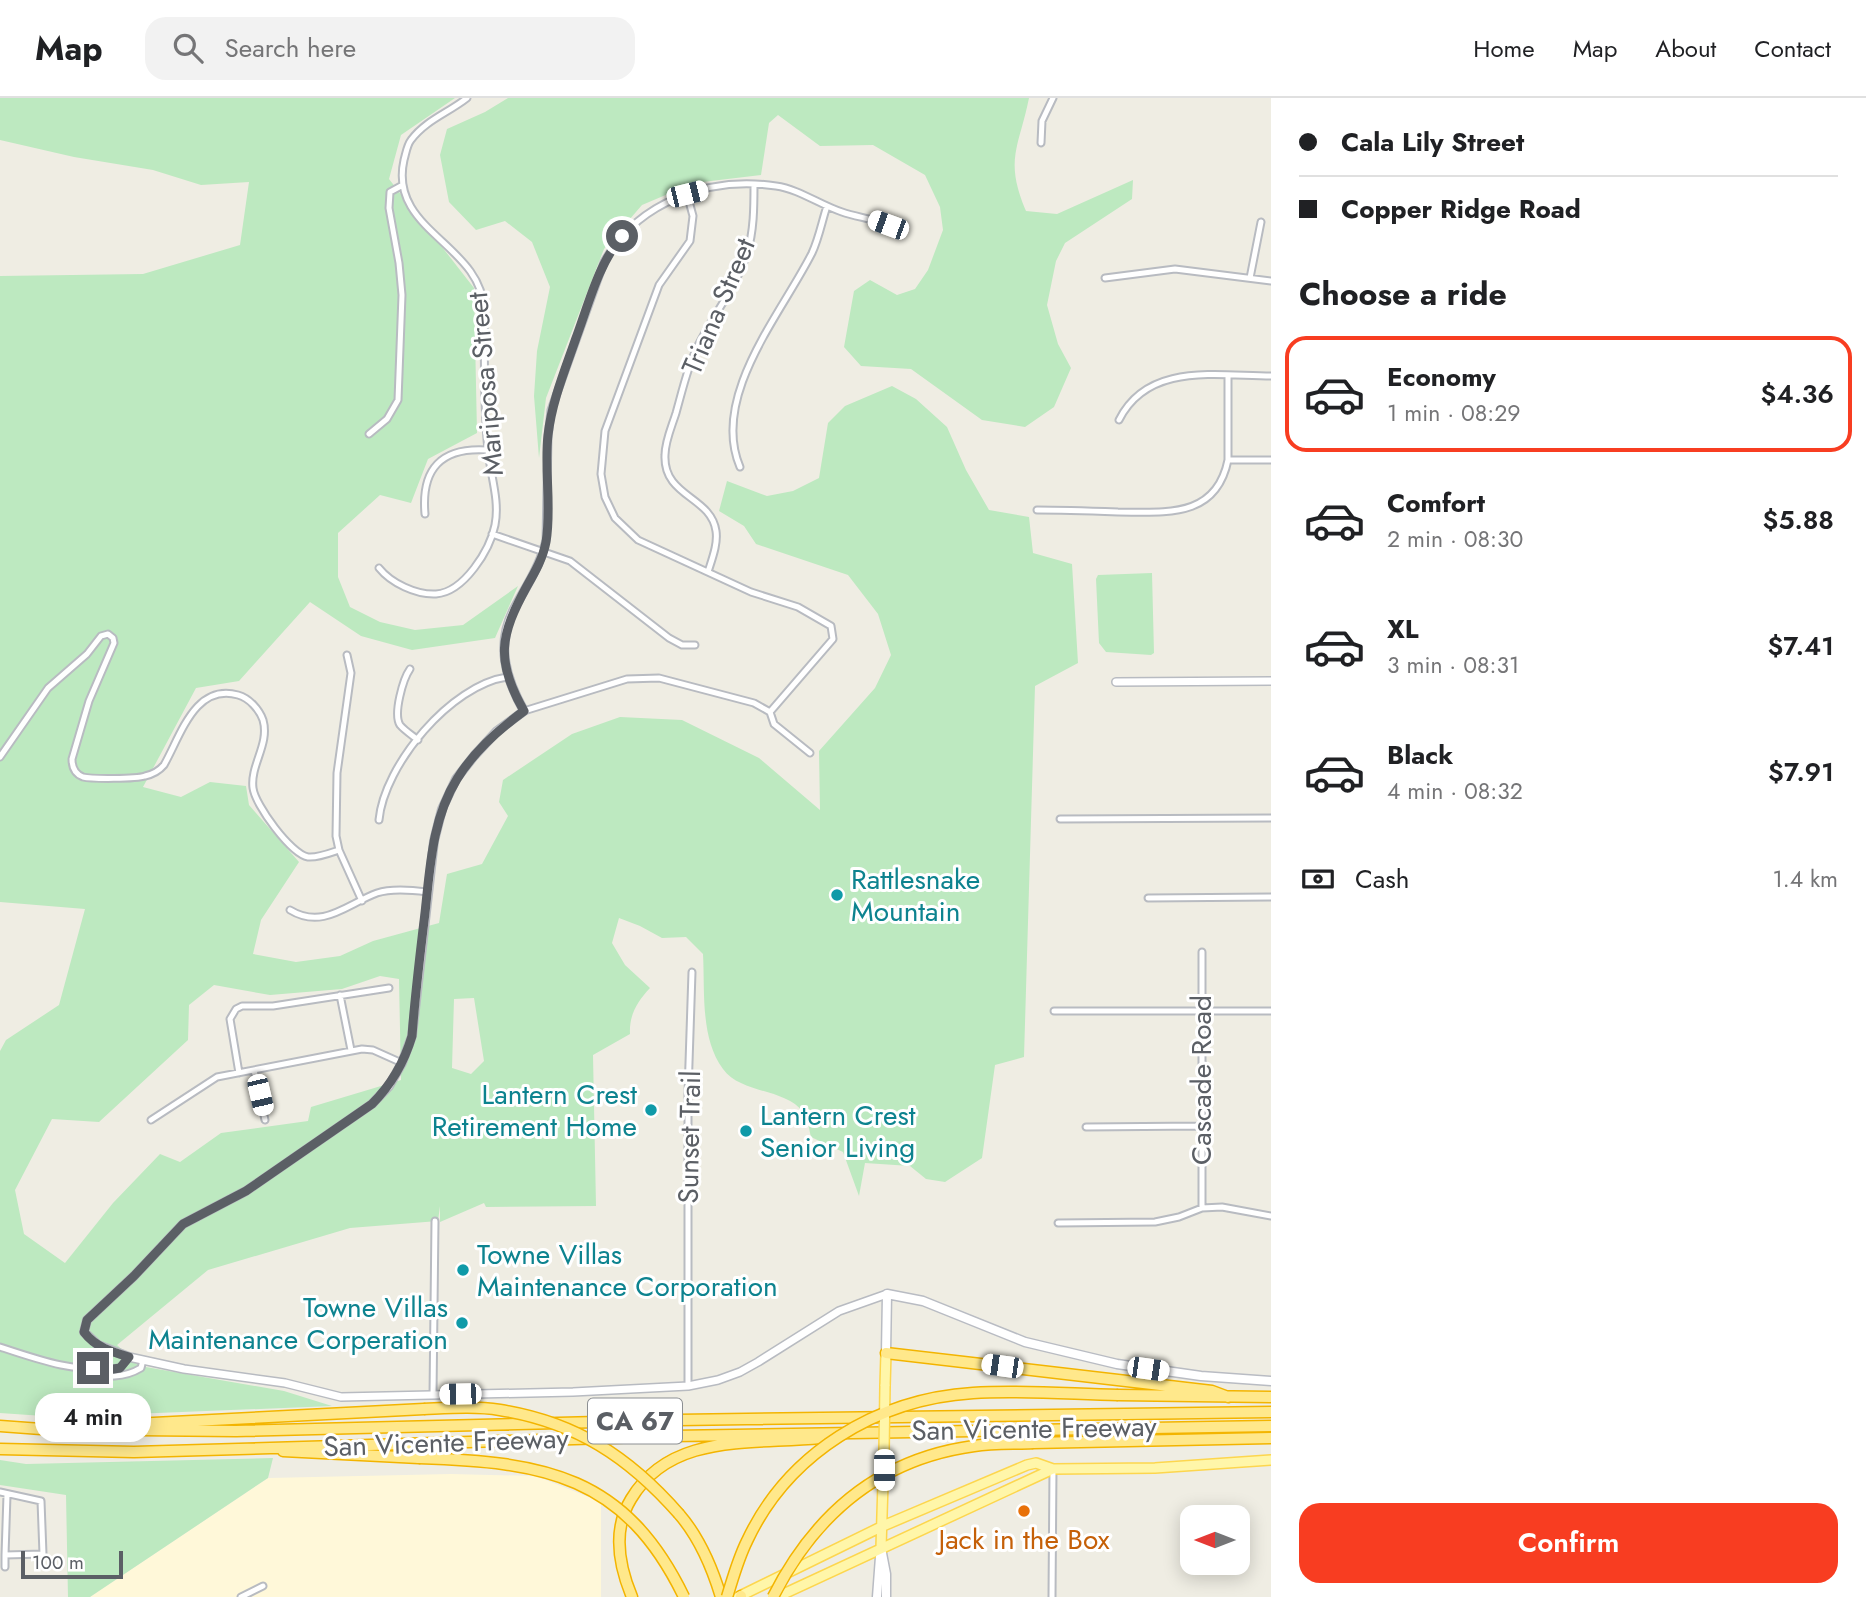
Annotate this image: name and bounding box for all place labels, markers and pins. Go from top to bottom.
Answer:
place label: Rattlesnake Mountain [851,859,980,932]
marker: Rattlesnake Mountain [829,887,845,903]
place label: Lantern Crest Retirement Home [432,1074,637,1147]
place label: Lantern Crest Senior Living [760,1095,916,1168]
marker: Lantern Crest Retirement Home [643,1102,659,1118]
marker: Lantern Crest Senior Living [738,1123,754,1139]
place label: Towne Villas Maintenance Corporation [477,1234,778,1307]
marker: Towne Villas Maintenance Corporation [455,1262,471,1278]
place label: Towne Villas Maintenance Corperation [148,1287,448,1360]
marker: Towne Villas Maintenance Corperation [454,1315,470,1331]
marker: Jack in the Box [1016,1503,1032,1519]
place label: Jack in the Box [934,1519,1110,1560]

